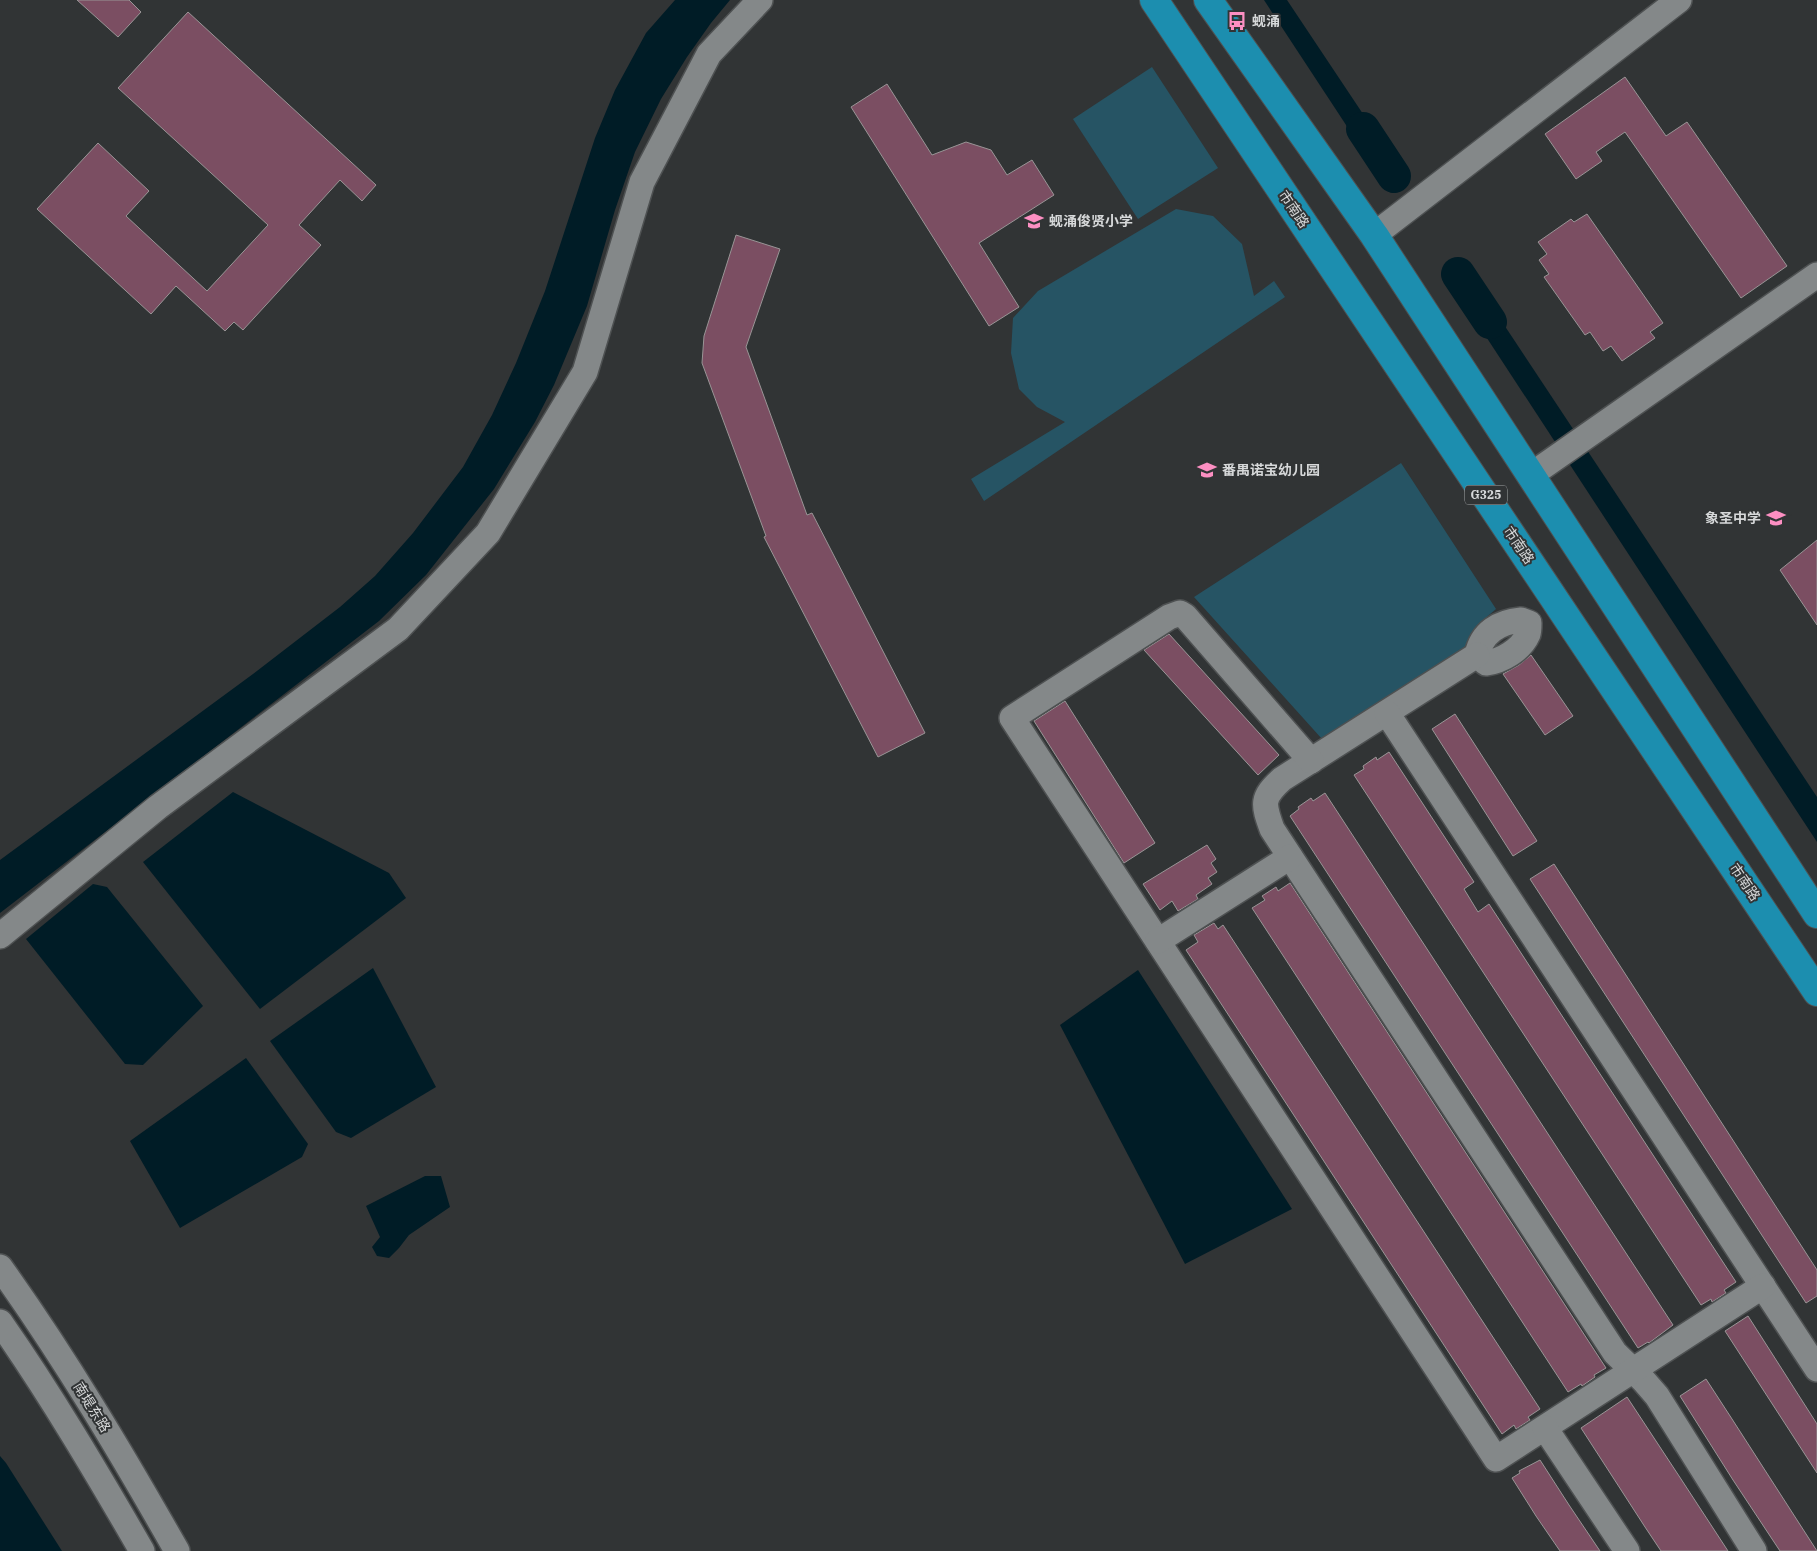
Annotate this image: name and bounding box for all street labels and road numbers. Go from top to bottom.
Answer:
street label: 市南路 [1275,187,1313,231]
road number: G325 [1465,486,1507,504]
street label: 市南路 [1500,523,1538,567]
street label: 市南路 [1726,860,1764,904]
street label: 南堤东路 [70,1378,114,1436]

